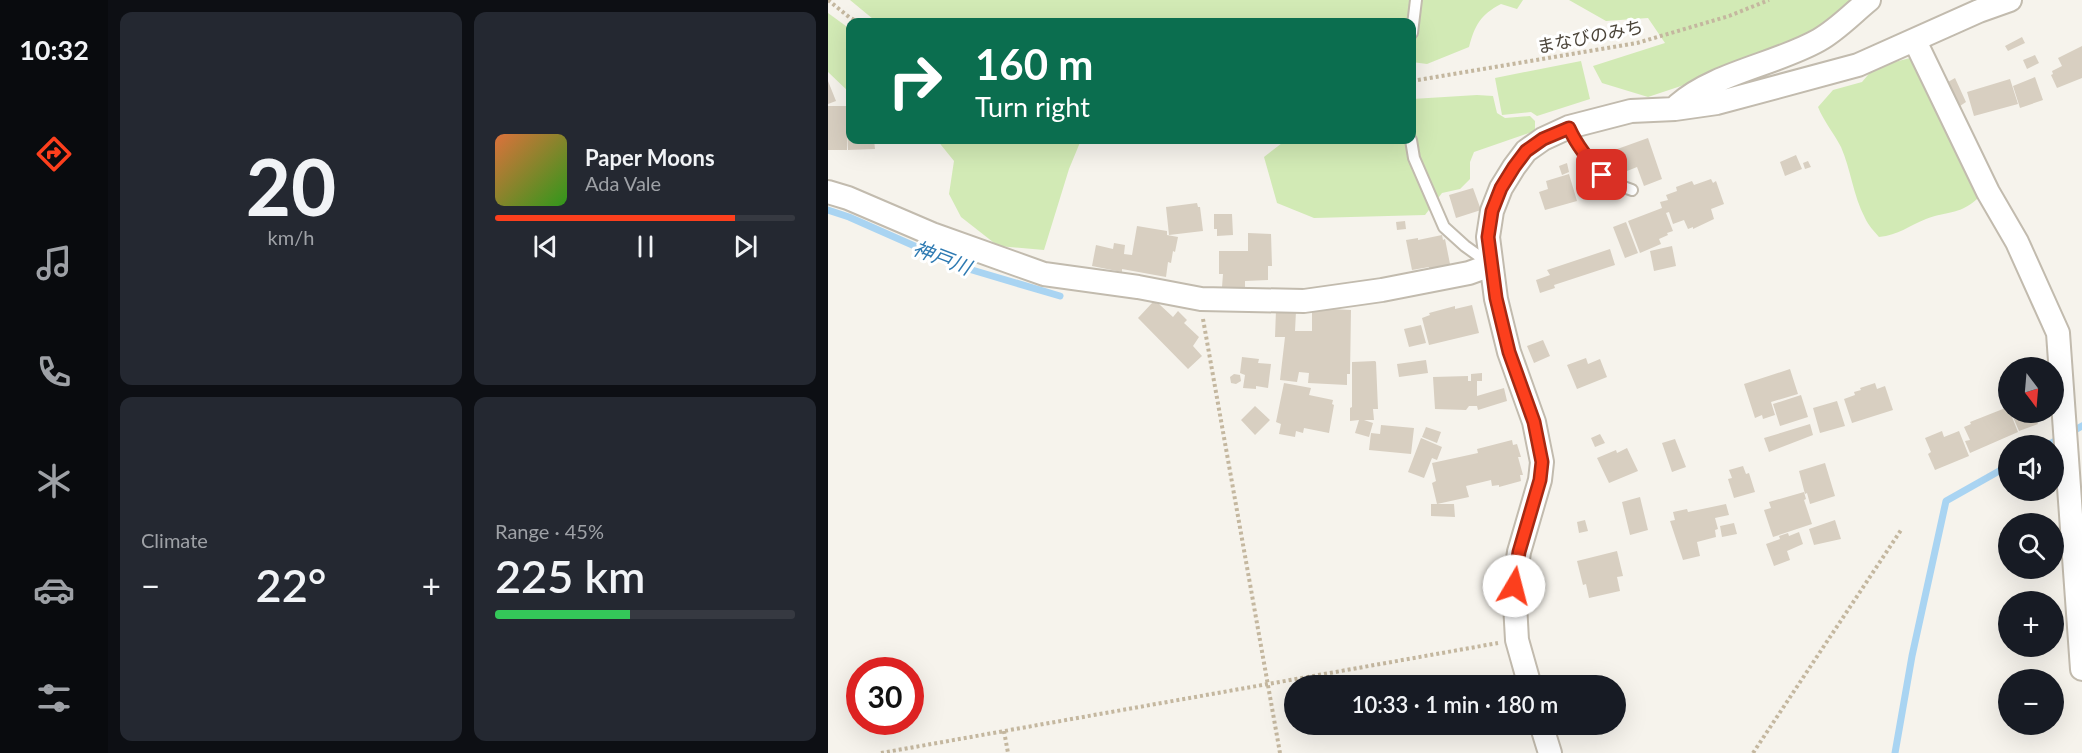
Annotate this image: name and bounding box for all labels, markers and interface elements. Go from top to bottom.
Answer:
street label: まなびのみち [1535,15,1645,57]
text: 10:32 [19,33,89,66]
text: 160 m [975,39,1093,89]
icon: right [876,42,954,120]
text: Turn right [975,90,1090,123]
icon: directions [33,133,75,175]
text: 20 [246,139,336,233]
text: Paper Moons [585,144,715,171]
pin [1576,149,1627,200]
icon: arrive [1585,158,1618,191]
text: Ada Vale [585,171,661,195]
text: km/h [268,225,314,249]
icon: previous [529,230,562,263]
icon: pause [629,230,662,263]
icon: next [729,230,762,263]
water label: 神戸川 [910,235,977,280]
icon: music [33,242,75,284]
icon: phone [33,351,75,393]
north arrow [1998,357,2064,423]
map controls [1998,357,2064,735]
button: sound [1998,435,2064,501]
icon: climate [33,460,75,502]
button: search [1998,513,2064,579]
text: Range · 45% [495,519,604,543]
text: Climate [141,528,208,552]
text: 225 km [495,549,645,603]
position arrow [1482,554,1546,618]
text: 22° [256,558,326,612]
text: − [141,565,160,605]
text: + [422,565,441,605]
icon: car [33,569,75,611]
button: + [1998,591,2064,657]
speed limit sign: 30 [846,657,924,735]
button: − [1998,669,2064,735]
icon: filters [33,677,75,719]
text: 10:33 · 1 min · 180 m [1352,691,1558,718]

